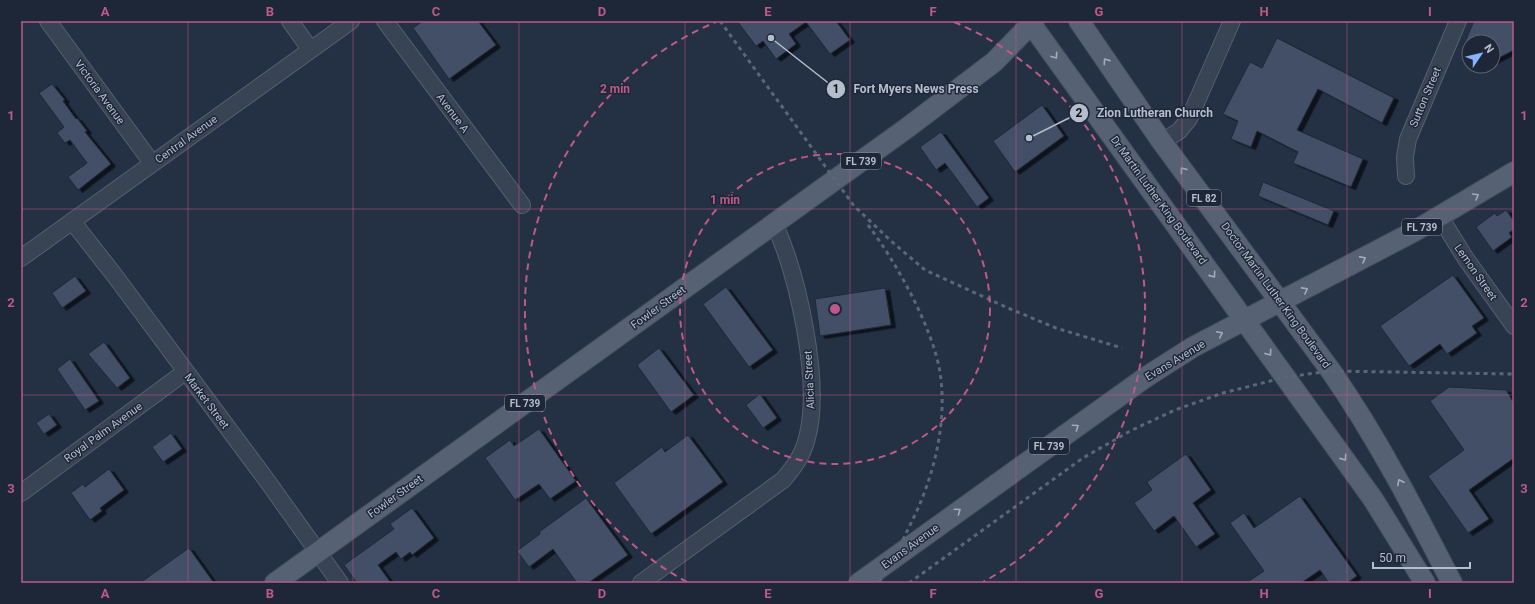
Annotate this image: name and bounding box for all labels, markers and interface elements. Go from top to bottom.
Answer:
text: A [101,4,110,19]
text: B [266,4,274,19]
text: C [432,4,441,19]
text: D [598,4,606,19]
text: E [764,4,772,19]
text: F [929,4,937,19]
text: G [1095,4,1104,19]
text: H [1259,4,1269,19]
text: I [1428,4,1432,19]
north arrow [1461,34,1501,74]
text: N [1481,42,1496,56]
one-way arrow [1050,52,1057,59]
street label: Victoria Avenue [72,58,127,127]
one-way arrow [1103,58,1111,65]
street label: Sutton Street [1407,65,1444,129]
callout: Fort Myers News Press [826,77,987,101]
text: 2 min [600,82,630,96]
text: 1 [833,82,839,96]
text: Fort Myers News Press [853,82,979,96]
street label: Avenue A [434,91,472,136]
callout: Zion Lutheran Church [1069,101,1221,125]
text: 2 [1076,106,1083,120]
text: Zion Lutheran Church [1097,106,1213,120]
text: 1 [7,108,15,123]
text: 1 [1520,108,1528,123]
street label: Central Avenue [153,112,220,166]
street label: Dr Martin Luther King Boulevard [1108,134,1209,267]
road number: FL 739 [841,153,881,169]
one-way arrow [1181,167,1188,174]
road number: FL 82 [1187,190,1221,206]
text: 1 min [710,193,740,207]
one-way arrow [1472,193,1479,200]
road number: FL 739 [1402,219,1442,235]
street label: Doctor Martin Luther King Boulevard [1218,220,1333,371]
street label: Lemon Street [1451,242,1500,303]
one-way arrow [1359,256,1366,264]
one-way arrow [1208,271,1216,278]
street label: Fowler Street [628,283,689,332]
one-way arrow [1301,287,1308,294]
text: 2 [7,295,15,310]
text: 2 [1520,295,1528,310]
centre of rings [828,302,842,316]
one-way arrow [1216,331,1223,339]
street label: Evans Avenue [1143,337,1208,383]
one-way arrow [1264,348,1271,355]
street label: Alicia Street [801,350,818,410]
street label: Market Street [182,371,232,432]
road number: FL 739 [505,395,545,411]
street label: Royal Palm Avenue [62,400,145,465]
one-way arrow [1071,425,1078,432]
road number: FL 739 [1029,438,1069,454]
one-way arrow [1339,454,1346,461]
street label: Fowler Street [365,472,426,521]
one-way arrow [1397,479,1405,487]
text: 3 [7,481,15,496]
text: 3 [1520,481,1528,496]
one-way arrow [954,509,961,516]
street label: Evans Avenue [879,521,942,572]
scale bar [1373,544,1470,570]
text: 50 m [1379,551,1406,565]
text: A [101,586,110,601]
text: B [266,586,274,601]
text: C [432,586,441,601]
text: D [598,586,606,601]
text: E [764,586,772,601]
text: F [929,586,937,601]
text: G [1095,586,1104,601]
text: H [1259,586,1269,601]
text: I [1428,586,1432,601]

